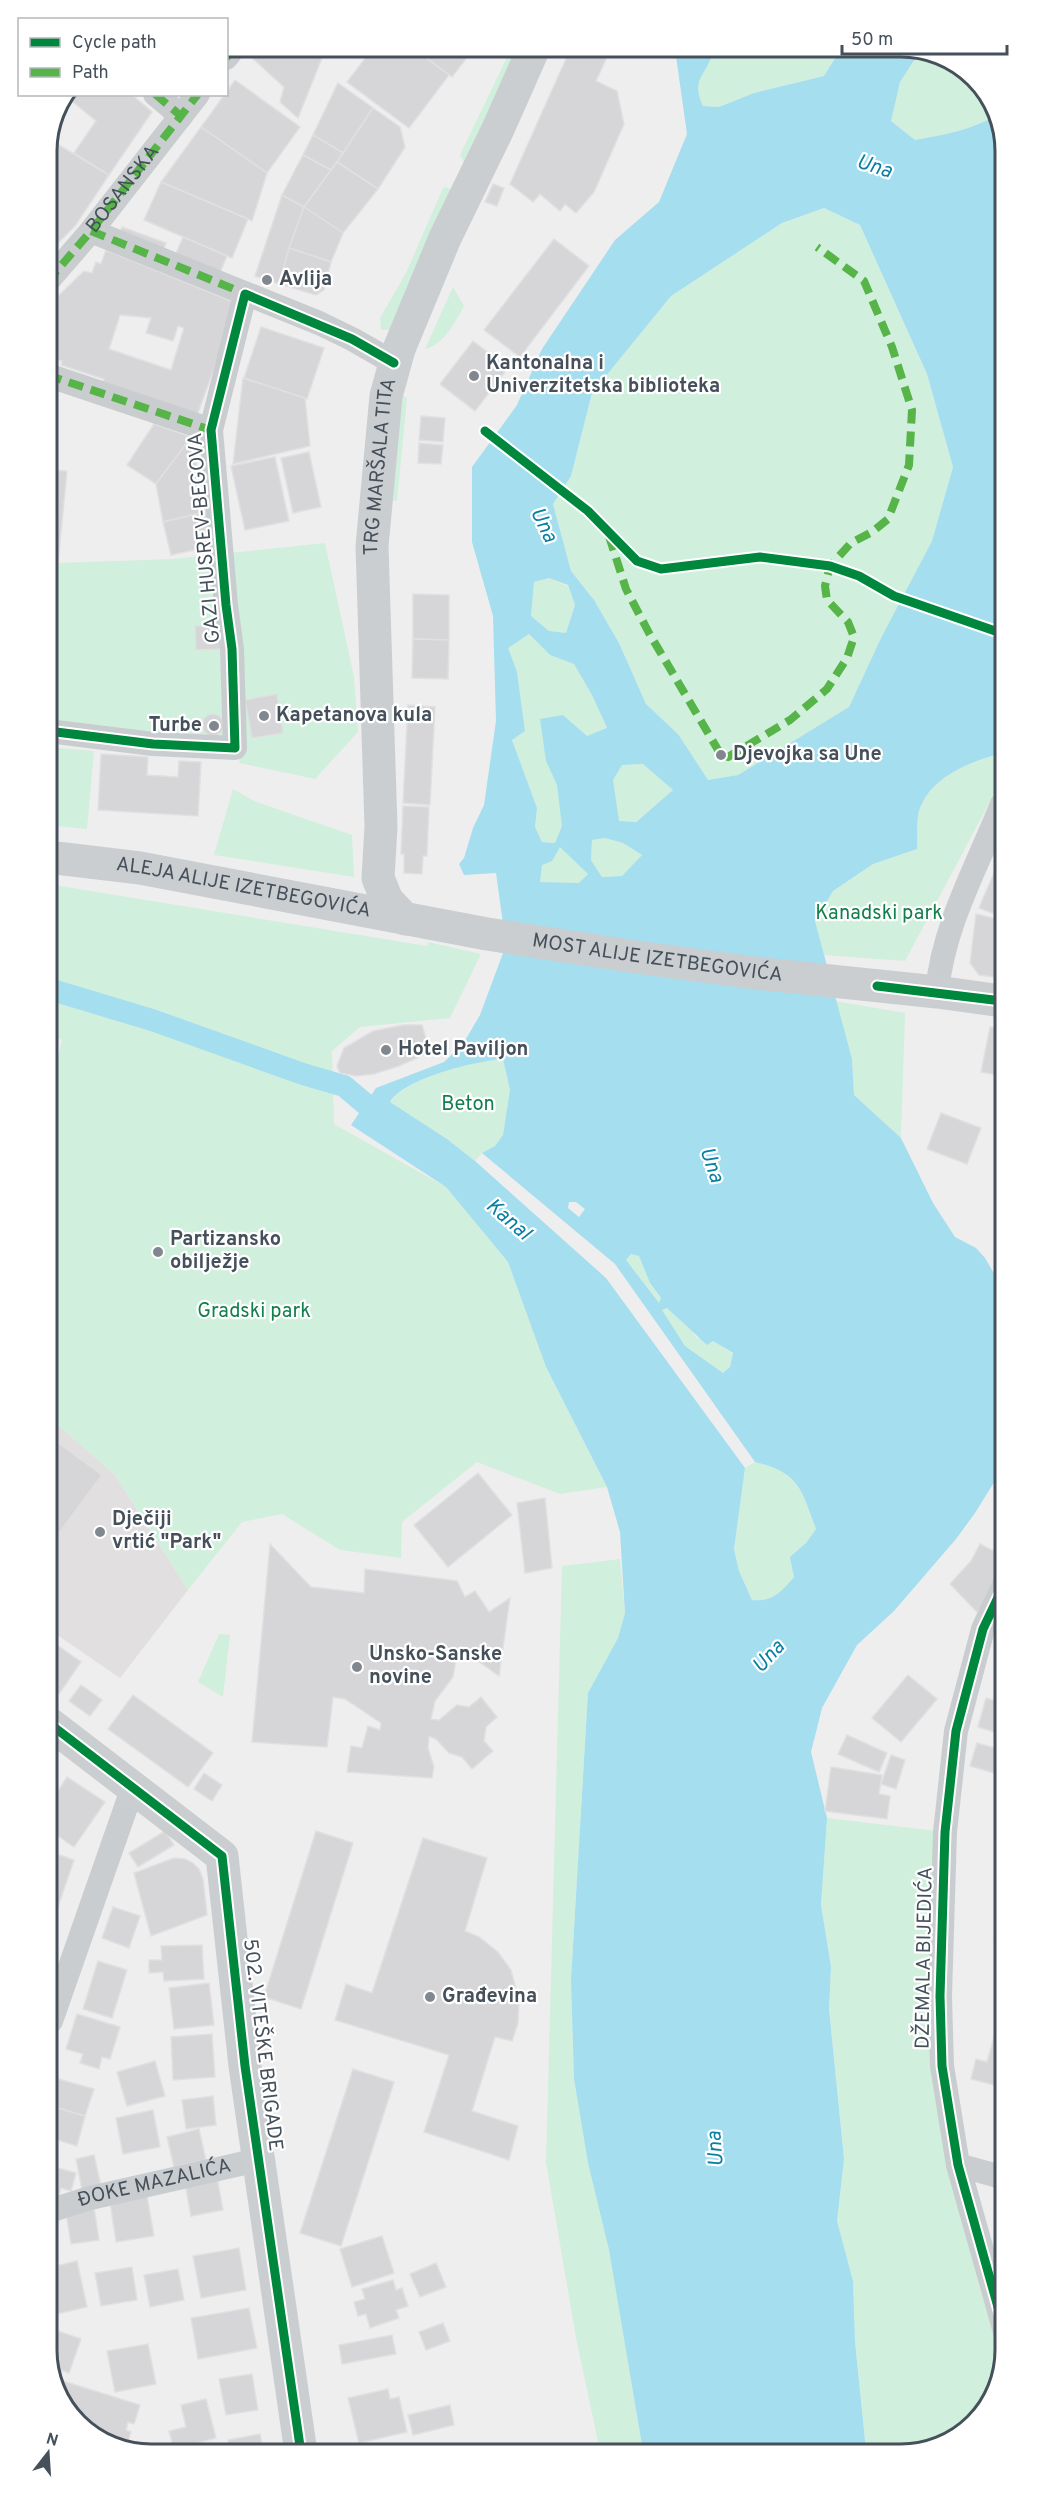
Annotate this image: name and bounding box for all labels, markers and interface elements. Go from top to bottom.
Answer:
legend [18,18,228,96]
scale bar [842,18,1007,56]
text: 50 m [851,29,893,52]
text: Cycle path [72,32,157,55]
text: Path [72,62,109,85]
street label: BOSANSKA [81,140,166,239]
water label: Una [853,149,895,185]
place label: Avlija [279,267,332,293]
marker: Avlija [260,273,274,287]
place label: Kantonalna i Univerzitetska biblioteka [486,351,720,400]
marker: Kantonalna i Univerzitetska biblioteka [467,369,481,383]
street label: TRG MARŠALA TITA [359,375,403,556]
street label: GAZI HUSREV-BEGOVA [183,432,227,644]
water label: Una [523,503,563,547]
place label: Kapetanova kula [276,703,432,729]
marker: Kapetanova kula [257,709,271,723]
place label: Turbe [148,713,202,739]
marker: Turbe [207,719,221,733]
place label: Djevojka sa Une [733,742,882,768]
marker: Djevojka sa Une [714,748,728,762]
street label: ALEJA ALIJE IZETBEGOVIĆA [115,852,373,925]
park label: Kanadski park [815,901,943,927]
street label: MOST ALIJE IZETBEGOVIĆA [530,928,784,989]
place label: Hotel Paviljon [398,1037,528,1063]
marker: Hotel Paviljon [379,1043,393,1057]
park label: Beton [441,1092,495,1118]
water label: Una [692,1144,730,1187]
water label: Kanal [480,1193,537,1248]
place label: Partizansko obilježje [170,1227,281,1276]
marker: Partizansko obilježje [151,1245,165,1259]
park label: Gradski park [197,1299,311,1325]
place label: Dječiji vrtić "Park" [112,1507,221,1556]
marker: Dječiji vrtić "Park" [93,1525,107,1539]
water label: Una [747,1634,791,1679]
place label: Unsko-Sanske novine [369,1642,502,1691]
marker: Unsko-Sanske novine [350,1660,364,1674]
street label: DŽEMALA BIJEDIĆA [908,1867,940,2049]
street label: 502. VITEŠKE BRIGADE [236,1937,290,2153]
place label: Građevina [442,1984,537,2010]
marker: Građevina [423,1990,437,2004]
water label: Una [701,2130,731,2168]
street label: ĐOKE MAZALIĆA [75,2153,234,2214]
north arrow [18,2423,78,2483]
text: N [43,2429,60,2452]

